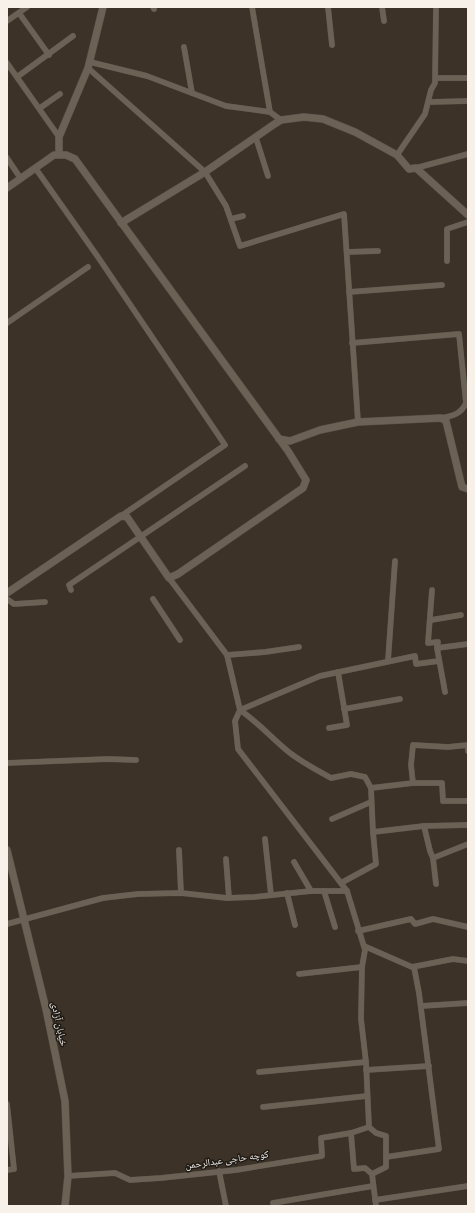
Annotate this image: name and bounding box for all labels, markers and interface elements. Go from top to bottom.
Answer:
street label: خیابان آزادی [48,1001,70,1048]
street label: کوچه حاجی عبدالرحمن [185,1148,269,1172]

